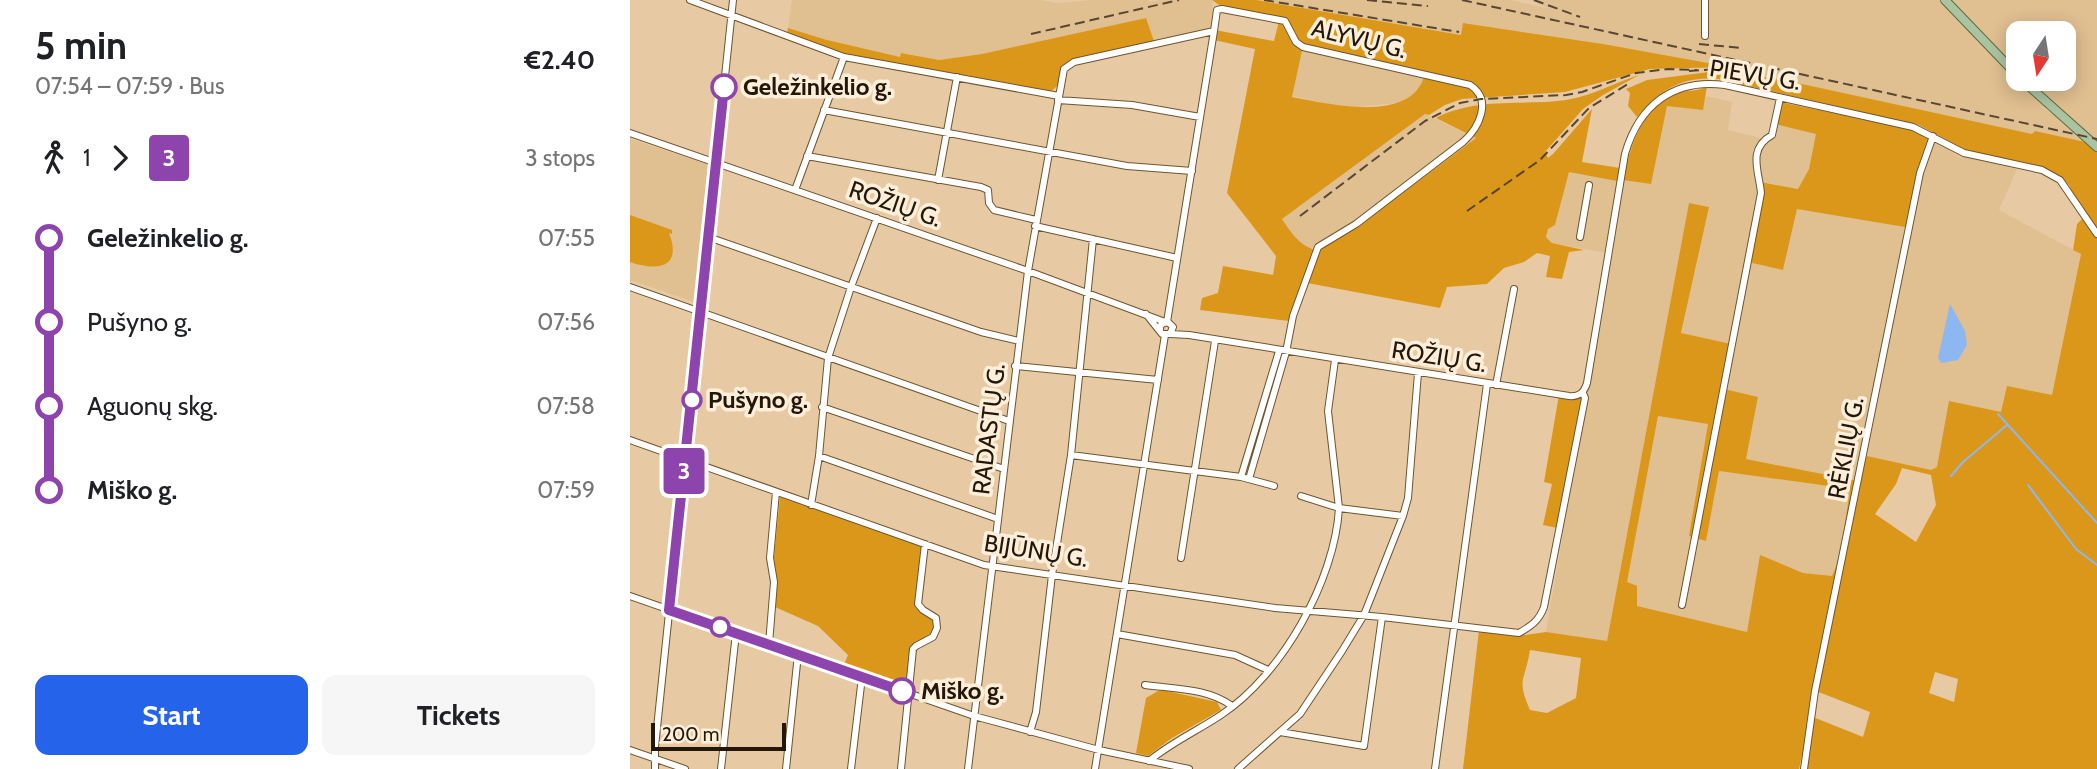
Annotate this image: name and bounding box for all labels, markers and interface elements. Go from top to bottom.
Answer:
street label: ALYVŲ G. [1309,13,1409,64]
north arrow [2006,21,2076,91]
map controls [2006,21,2076,91]
text: 5 min [35,22,127,69]
text: €2.40 [524,44,595,76]
street label: PIEVŲ G. [1708,53,1803,96]
text: 07:54 – 07:59 · Bus [35,72,224,100]
place label: Geležinkelio g. [743,72,892,101]
marker: Geležinkelio g. [711,74,737,100]
icon: walk [35,139,73,177]
icon: forward [101,139,139,177]
text: 3 [163,143,175,172]
text: 1 [83,144,91,172]
text: 3 stops [525,144,595,172]
street label: ROŽIŲ G. [845,174,945,233]
text: Geležinkelio g. [87,222,249,254]
text: 07:55 [538,224,595,252]
text: Pušyno g. [87,306,192,338]
text: 07:56 [537,308,595,336]
street label: ROŽIŲ G. [1390,335,1489,378]
street label: RADASTŲ G. [966,362,1011,496]
place label: Pušyno g. [708,385,808,414]
text: Aguonų skg. [87,390,218,422]
marker: Pušyno g. [682,390,702,410]
text: 07:58 [536,392,595,420]
street label: RĖKLIŲ G. [1821,394,1870,501]
line badge: 3 [661,448,707,494]
text: 3 [678,456,690,485]
text: Miško g. [87,474,177,506]
text: 07:59 [537,476,595,504]
street label: BIJŪNŲ G. [982,528,1090,573]
unlabelled marker [710,617,730,637]
button: Start [35,675,308,755]
button: Tickets [322,675,595,755]
place label: Miško g. [921,676,1004,705]
marker: Miško g. [889,678,915,704]
scale bar [651,720,786,752]
text: 200 m [662,723,719,746]

